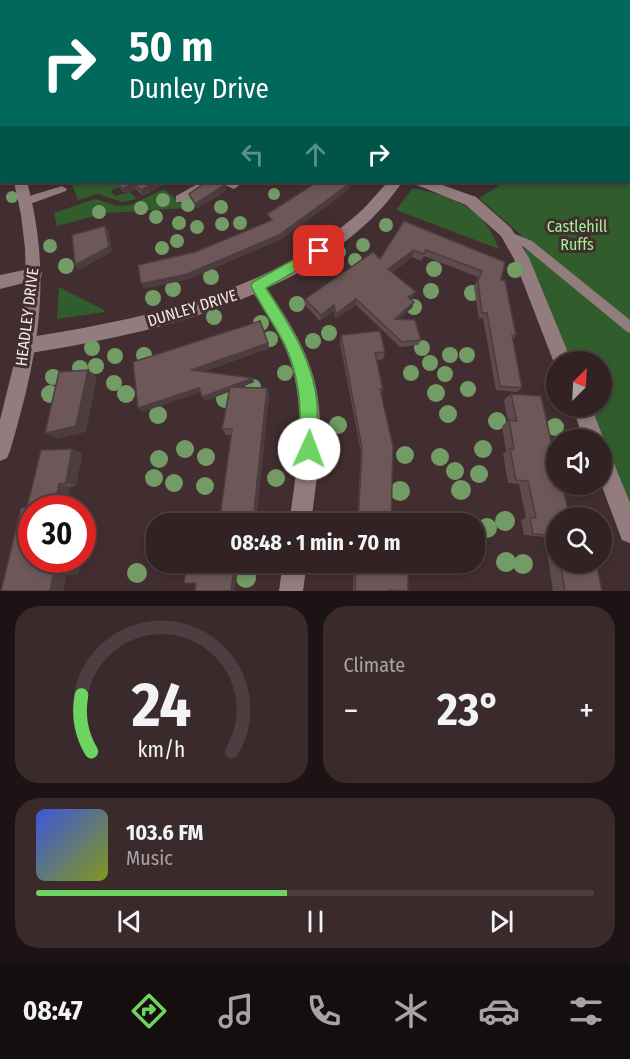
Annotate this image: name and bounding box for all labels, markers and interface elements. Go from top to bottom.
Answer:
text: 50 m [129,22,213,72]
icon: right [30,24,108,102]
text: Dunley Drive [129,73,269,105]
icon: left [236,138,269,171]
icon: ahead [299,138,332,171]
icon: right [362,138,395,171]
park label: Castlehill Ruffs [547,217,607,254]
pin [293,225,344,276]
icon: arrive [302,234,335,267]
street label: HEADLEY DRIVE [12,267,42,367]
street label: DUNLEY DRIVE [145,285,239,331]
north arrow [546,351,612,417]
map controls [546,351,612,573]
position arrow [277,417,341,481]
button: sound [546,429,612,495]
speed limit sign: 30 [18,495,96,573]
button: search [546,507,612,573]
text: 08:48 · 1 min · 70 m [230,529,401,556]
text: Climate [344,653,405,677]
text: 24 [130,668,191,743]
text: 23° [437,683,500,737]
text: − [344,691,358,731]
text: + [579,691,594,731]
text: km/h [137,737,185,763]
text: 103.6 FM [126,819,203,846]
text: Music [126,846,173,870]
icon: previous [113,905,146,938]
icon: pause [299,905,332,938]
icon: next [485,905,518,938]
icon: directions [128,990,170,1032]
icon: music [215,990,257,1032]
icon: phone [303,990,345,1032]
icon: climate [390,990,432,1032]
icon: car [478,990,520,1032]
icon: filters [565,990,607,1032]
text: 08:47 [23,995,83,1027]

